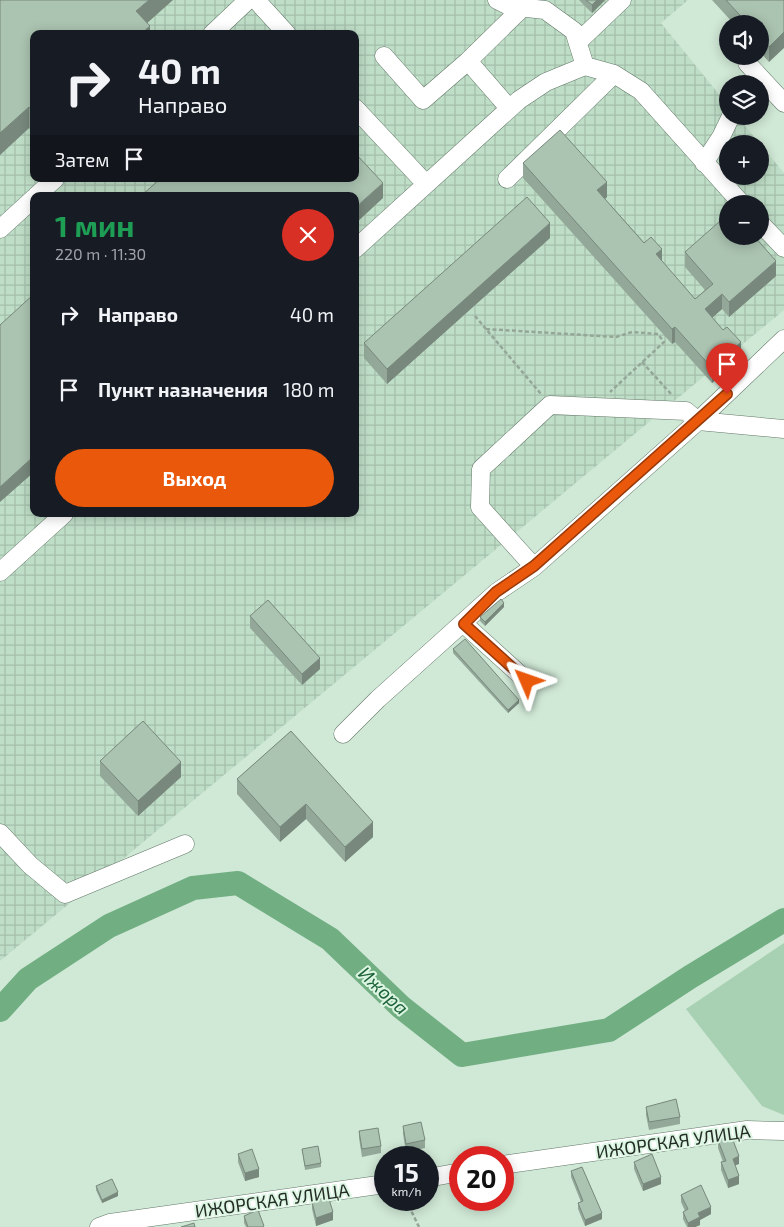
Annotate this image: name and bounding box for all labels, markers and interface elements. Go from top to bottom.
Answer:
map controls [719,15,769,245]
button: sound [719,15,769,65]
text: 40 m [138,49,221,91]
icon: right [55,50,120,115]
button: layers [719,75,769,125]
text: Направо [138,91,227,117]
button: + [719,135,769,185]
icon: arrive [120,145,148,173]
text: Затем [55,148,110,171]
button: − [719,195,769,245]
text: 1 мин [55,207,134,243]
button: close [282,209,334,261]
text: 220 m · 11:30 [55,244,146,263]
icon: right [55,301,83,329]
text: Направо [98,303,178,326]
text: 40 m [290,303,334,326]
pin [706,343,748,394]
icon: arrive [713,350,741,378]
icon: arrive [55,376,83,404]
text: Пункт назначения [98,378,268,401]
text: 180 m [283,378,334,401]
button: Выход [55,449,334,507]
position arrow [500,654,552,706]
water label: Ижора [354,961,414,1019]
street label: ИЖОРСКАЯ УЛИЦА [594,1119,752,1163]
speed limit sign: 20 [449,1146,514,1211]
text: 15 [394,1157,419,1187]
street label: ИЖОРСКАЯ УЛИЦА [193,1178,351,1222]
text: km/h [392,1184,421,1198]

